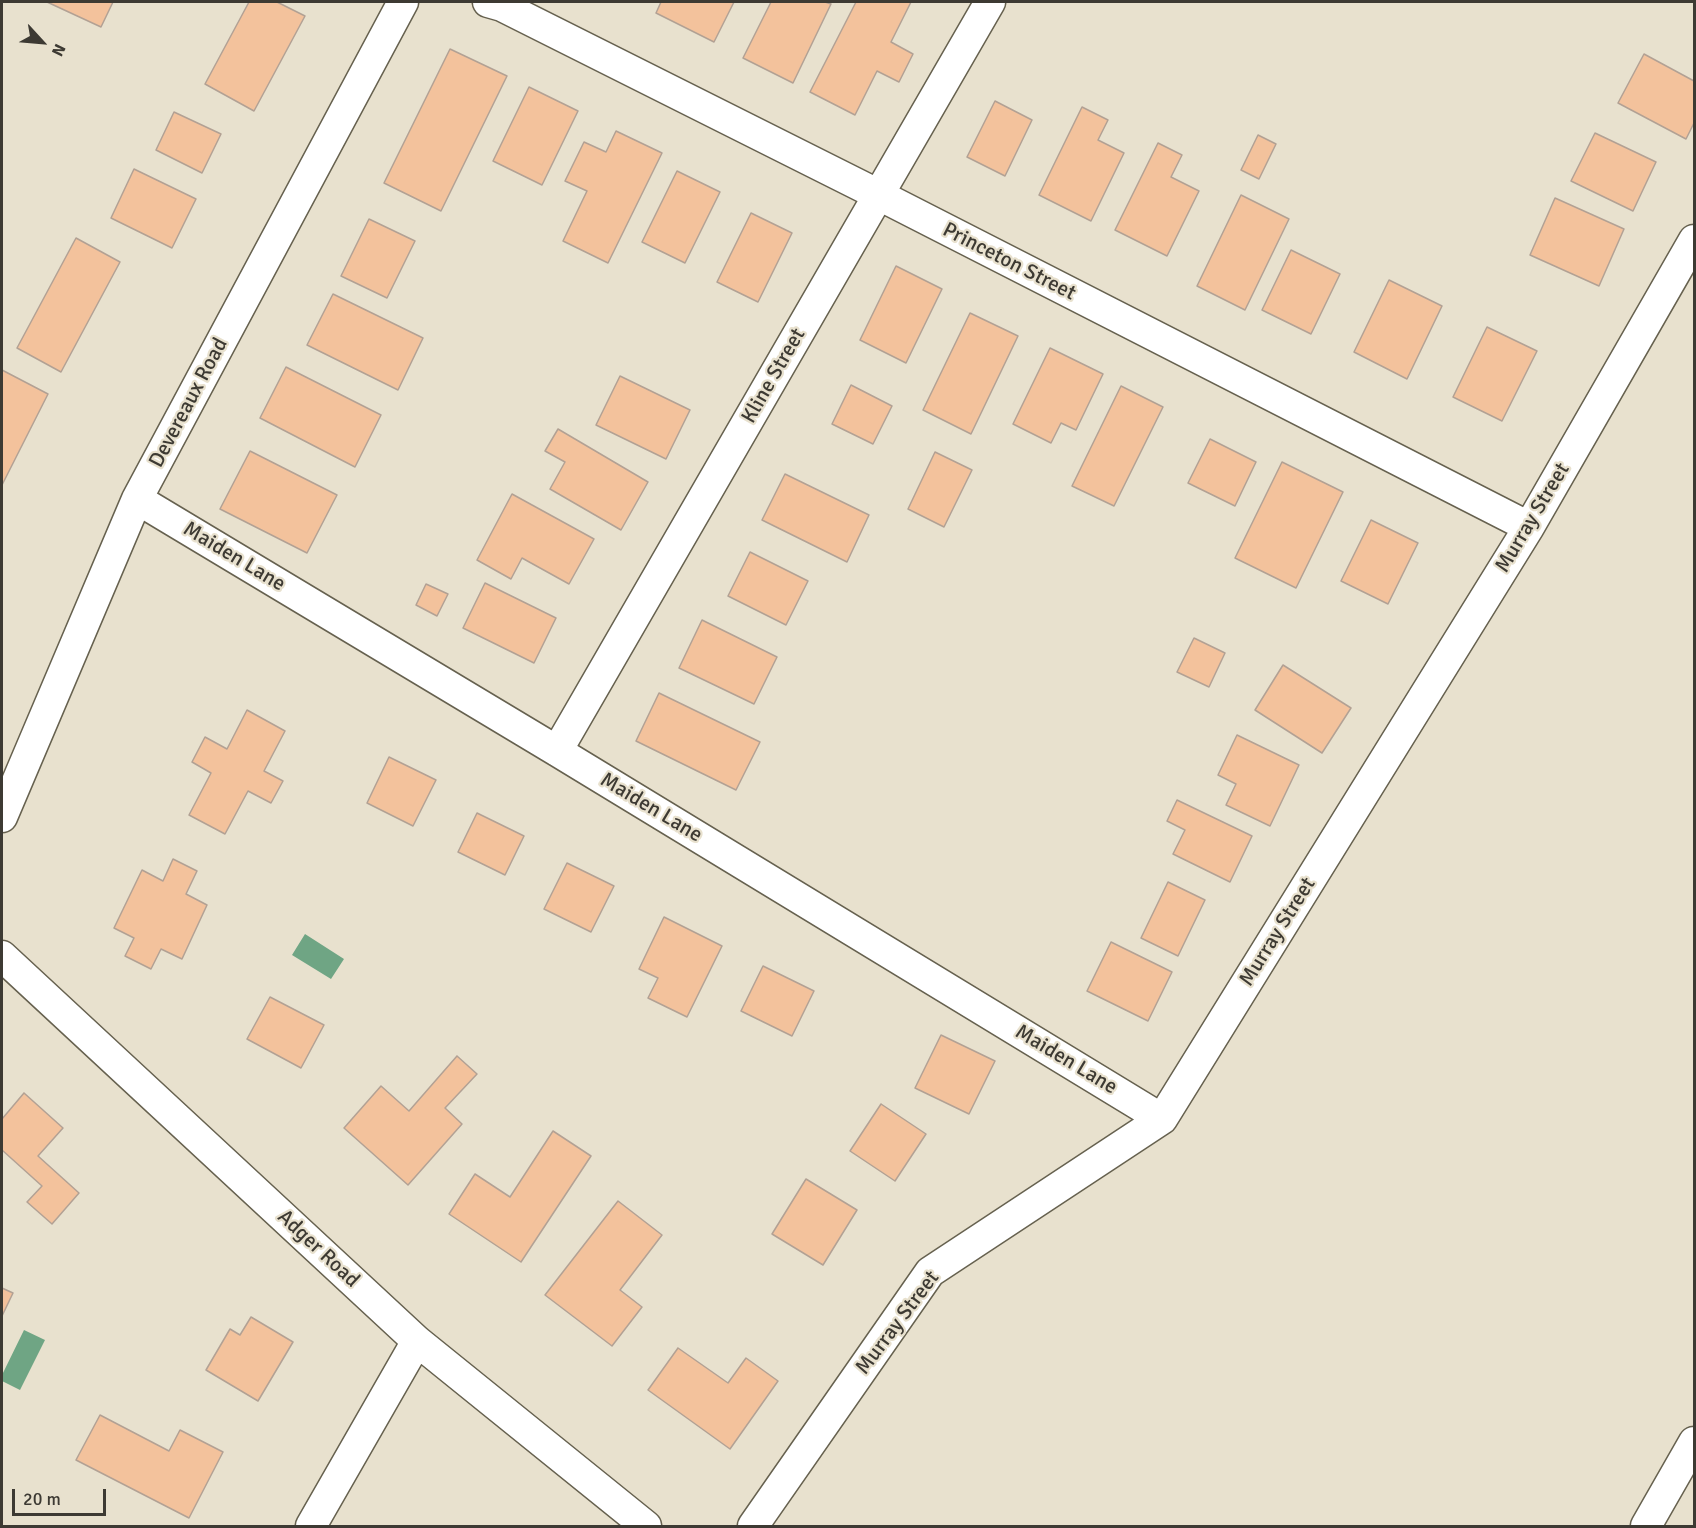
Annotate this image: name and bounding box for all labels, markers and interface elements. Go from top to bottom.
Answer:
north arrow [12,12,72,72]
text: N [47,40,70,59]
street label: Princeton Street [938,218,1080,306]
street label: Kline Street [737,324,811,428]
street label: Devereaux Road [144,334,234,472]
street label: Murray Street [1490,459,1576,577]
street label: Maiden Lane [178,517,290,597]
street label: Maiden Lane [595,768,707,848]
street label: Murray Street [1235,873,1321,991]
street label: Maiden Lane [1010,1020,1122,1100]
street label: Adger Road [272,1205,364,1293]
street label: Murray Street [851,1266,945,1380]
scale bar [15,1477,110,1515]
text: 20 m [23,1488,61,1510]

